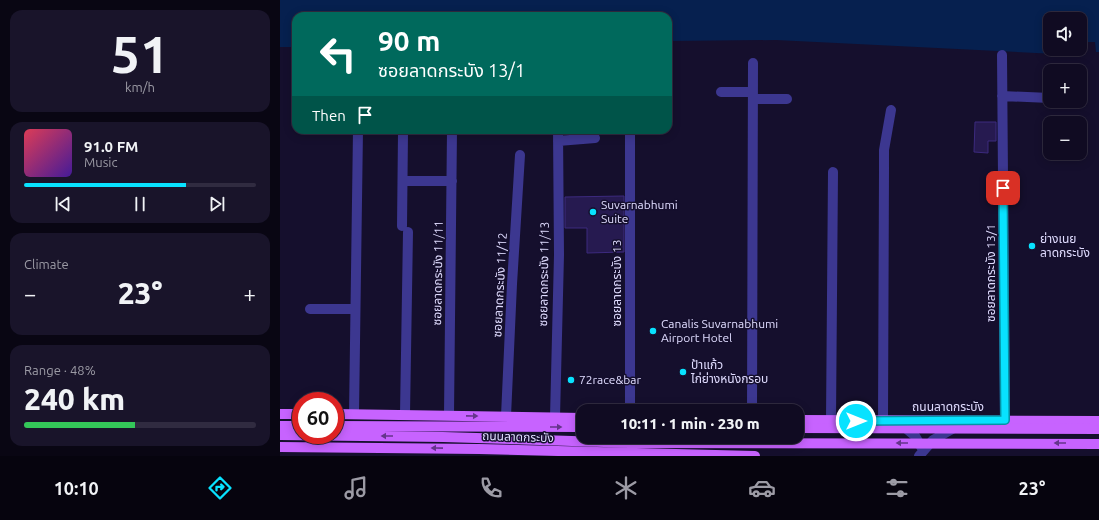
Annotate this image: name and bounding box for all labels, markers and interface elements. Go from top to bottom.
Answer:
map controls [1043,12,1087,160]
button: sound [1043,12,1087,56]
text: 51 [111,25,169,83]
text: 90 m [378,25,440,56]
icon: left [312,28,364,80]
text: ซอยลาดกระบัง 13/1 [378,60,525,80]
button: + [1043,64,1087,108]
text: km/h [125,80,155,94]
icon: arrive [354,104,376,126]
text: Then [312,107,346,124]
button: − [1043,116,1087,160]
text: 91.0 FM [84,138,138,155]
text: Music [84,155,118,169]
pin [986,171,1020,205]
icon: arrive [992,177,1014,199]
icon: previous [52,193,74,215]
icon: pause [129,193,151,215]
icon: next [206,193,228,215]
place label: Suvarnabhumi Suite [601,198,678,225]
marker: Suvarnabhumi Suite [588,207,598,217]
street label: ซอยลาดกระบัง 11/11 [430,220,445,326]
street label: ซอยลาดกระบัง 11/13 [536,221,551,327]
street label: ซอยลาดกระบัง 13/1 [984,224,997,322]
street label: ซอยลาดกระบัง 11/12 [490,232,509,338]
place label: ย่างเนย ลาดกระบัง [1040,232,1090,259]
street label: ซอยลาดกระบัง 13 [610,240,623,326]
marker: ย่างเนย ลาดกระบัง [1027,241,1037,251]
text: Climate [24,257,69,271]
text: 23° [118,276,162,310]
text: − [24,281,36,306]
text: + [244,281,256,306]
place label: Canalis Suvarnabhumi Airport Hotel [661,317,778,344]
marker: Canalis Suvarnabhumi Airport Hotel [648,326,658,336]
place label: ป้าแก้ว ไก่ย่างหนังกรอบ [690,358,768,385]
text: Range · 48% [24,363,96,377]
marker: ป้าแก้ว ไก่ย่างหนังกรอบ [678,367,688,377]
place label: 72race&bar [579,373,641,386]
marker: 72race&bar [566,375,576,385]
text: 240 km [24,382,125,416]
speed limit sign: 60 [292,392,344,444]
position arrow [835,400,877,442]
street label: ถนนลาดกระบัง [912,400,984,413]
one-way arrow [466,413,479,419]
text: 10:11 · 1 min · 230 m [620,415,760,432]
one-way arrow [550,424,563,430]
street label: ถนนลาดกระบัง [482,429,554,444]
one-way arrow [380,433,393,439]
one-way arrow [895,440,908,446]
one-way arrow [1053,440,1066,446]
one-way arrow [431,445,443,452]
icon: directions [206,474,234,502]
icon: music [342,474,370,502]
icon: phone [477,474,505,502]
icon: climate [612,474,640,502]
icon: car [748,474,776,502]
icon: filters [883,474,911,502]
text: 10:10 [54,478,99,498]
text: 23° [1019,478,1045,498]

